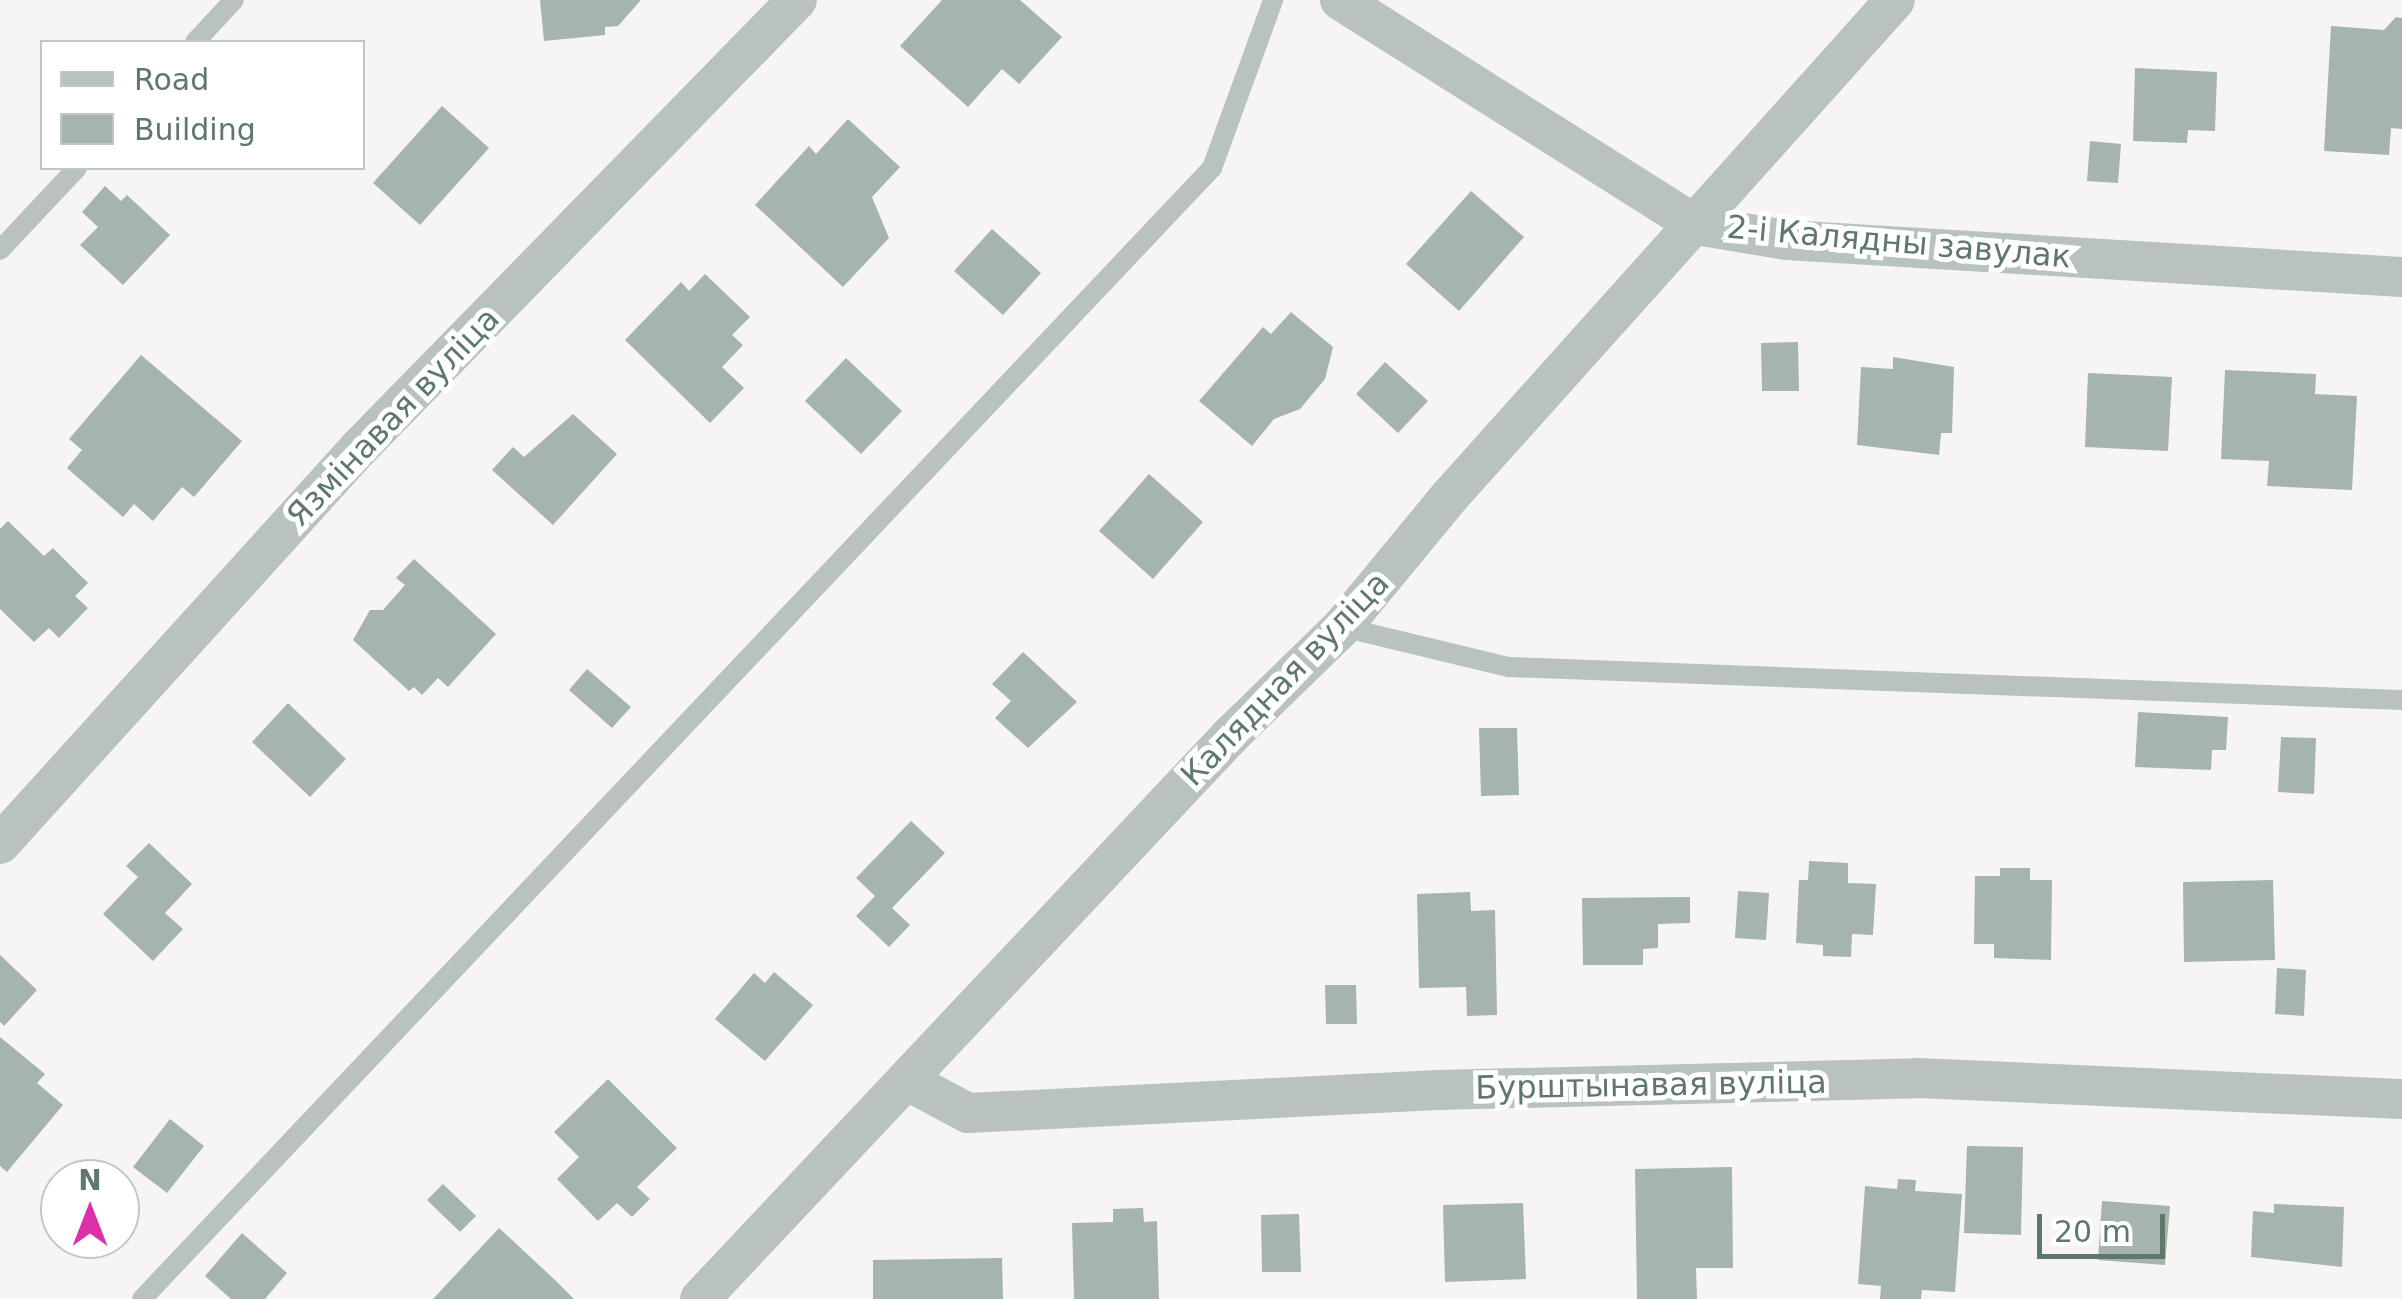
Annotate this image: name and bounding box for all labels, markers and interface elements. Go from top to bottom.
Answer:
legend [40,40,365,170]
text: Road [134,62,209,97]
text: Building [134,112,256,147]
street label: 2-і Калядны завулак [1725,208,2073,276]
street label: Язмінавая вуліца [279,300,507,534]
street label: Калядная вуліца [1173,564,1397,794]
street label: Бурштынавая вуліца [1475,1063,1827,1107]
north arrow [40,1159,140,1259]
text: N [78,1164,102,1197]
scale bar [2042,1194,2170,1256]
text: 20 m [2054,1214,2131,1249]

